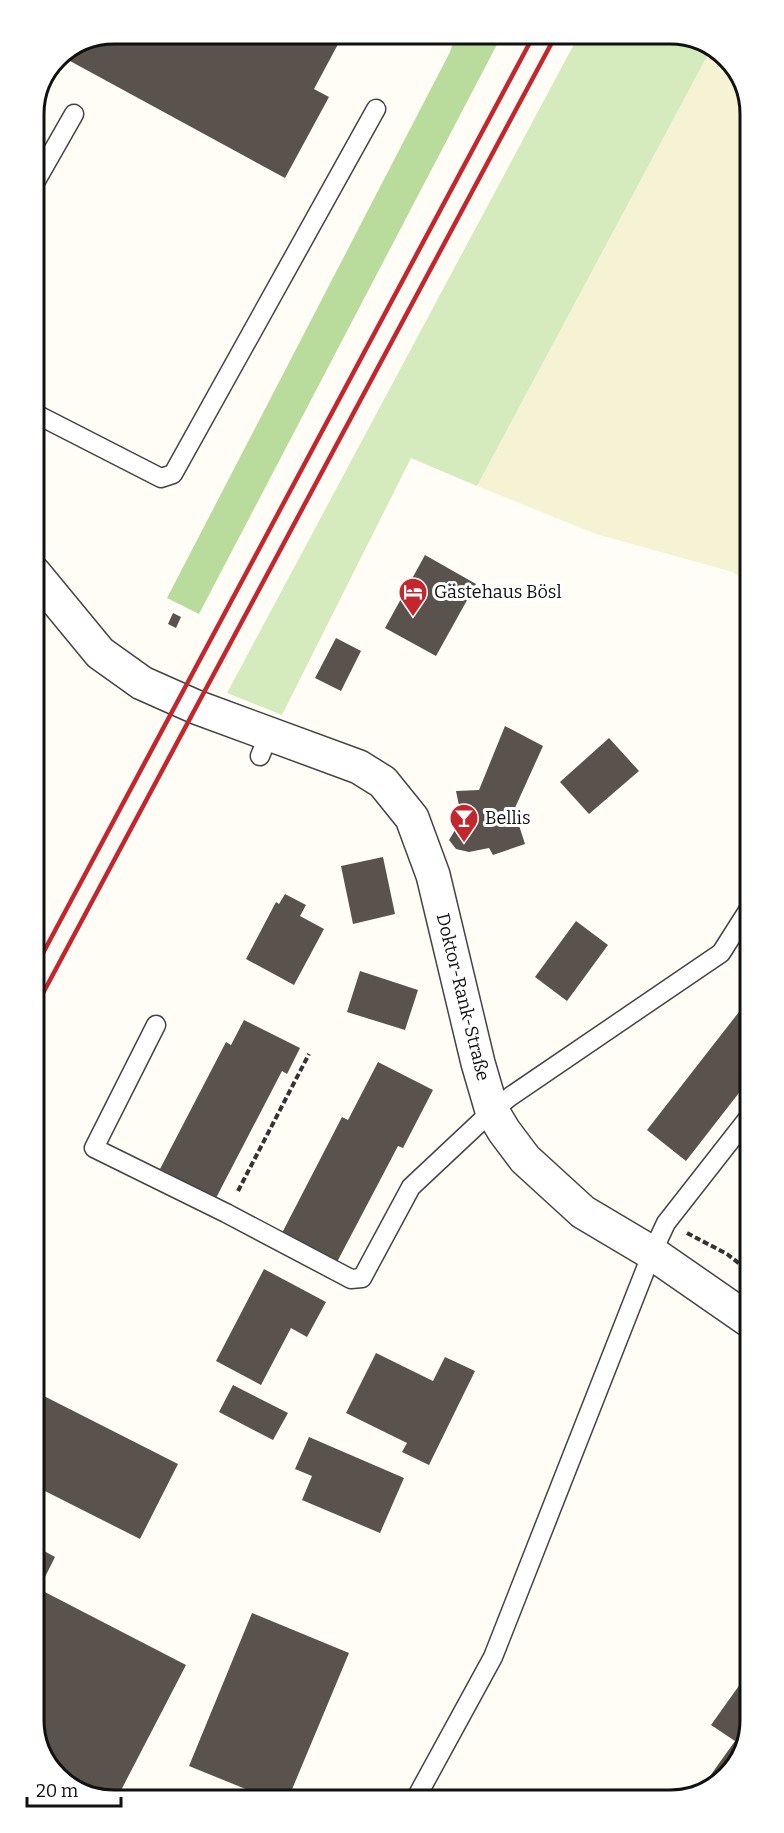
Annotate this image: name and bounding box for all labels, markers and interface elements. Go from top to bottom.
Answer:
hotel icon: Gästehaus Bösl [397,576,429,618]
place label: Gästehaus Bösl [434,581,562,603]
bar icon: Bellis [448,802,480,844]
place label: Bellis [485,807,531,829]
street label: Doktor-Rank-Straße [432,911,494,1083]
scale bar [27,1770,122,1808]
text: 20 m [36,1780,78,1802]

